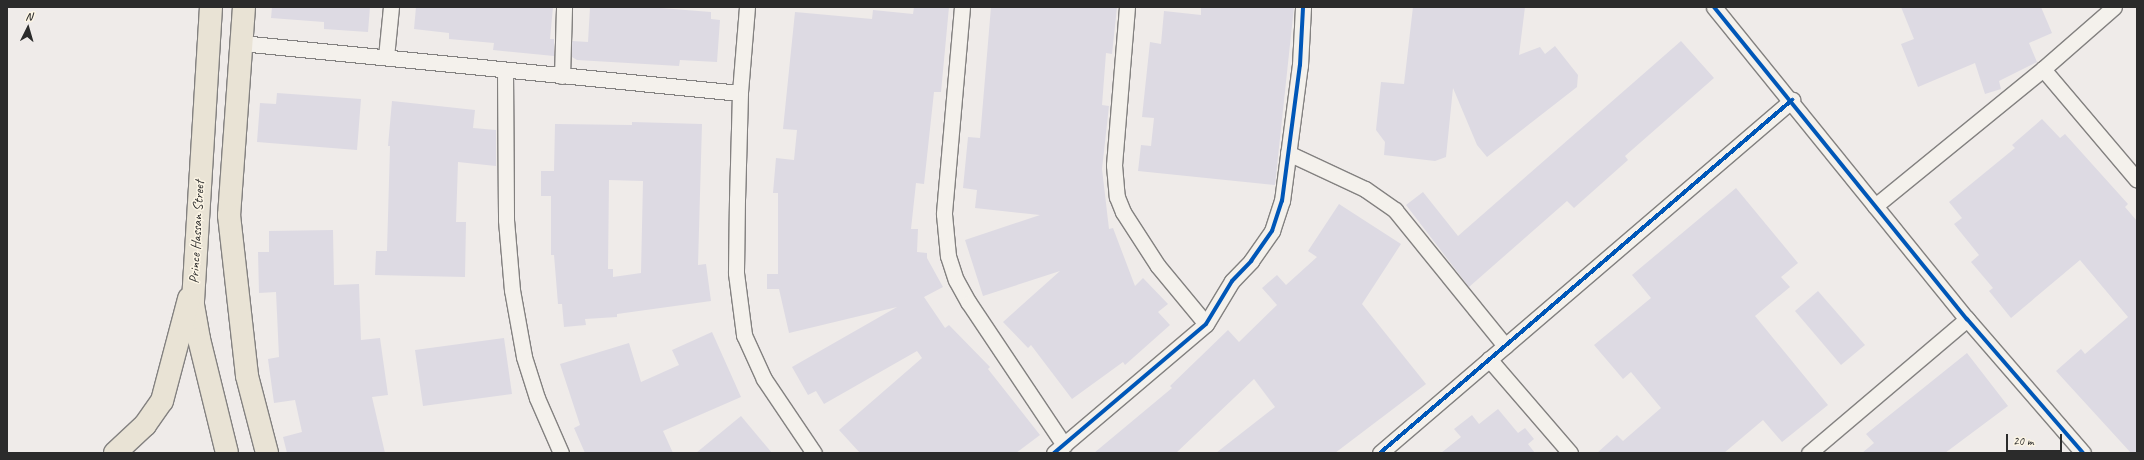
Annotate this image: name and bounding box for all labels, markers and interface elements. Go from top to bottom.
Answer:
north arrow [8,8,48,48]
text: N [25,9,33,23]
street label: Prince Hassan Street [186,180,208,284]
scale bar [2008,426,2064,452]
text: 20 m [2013,433,2033,449]

